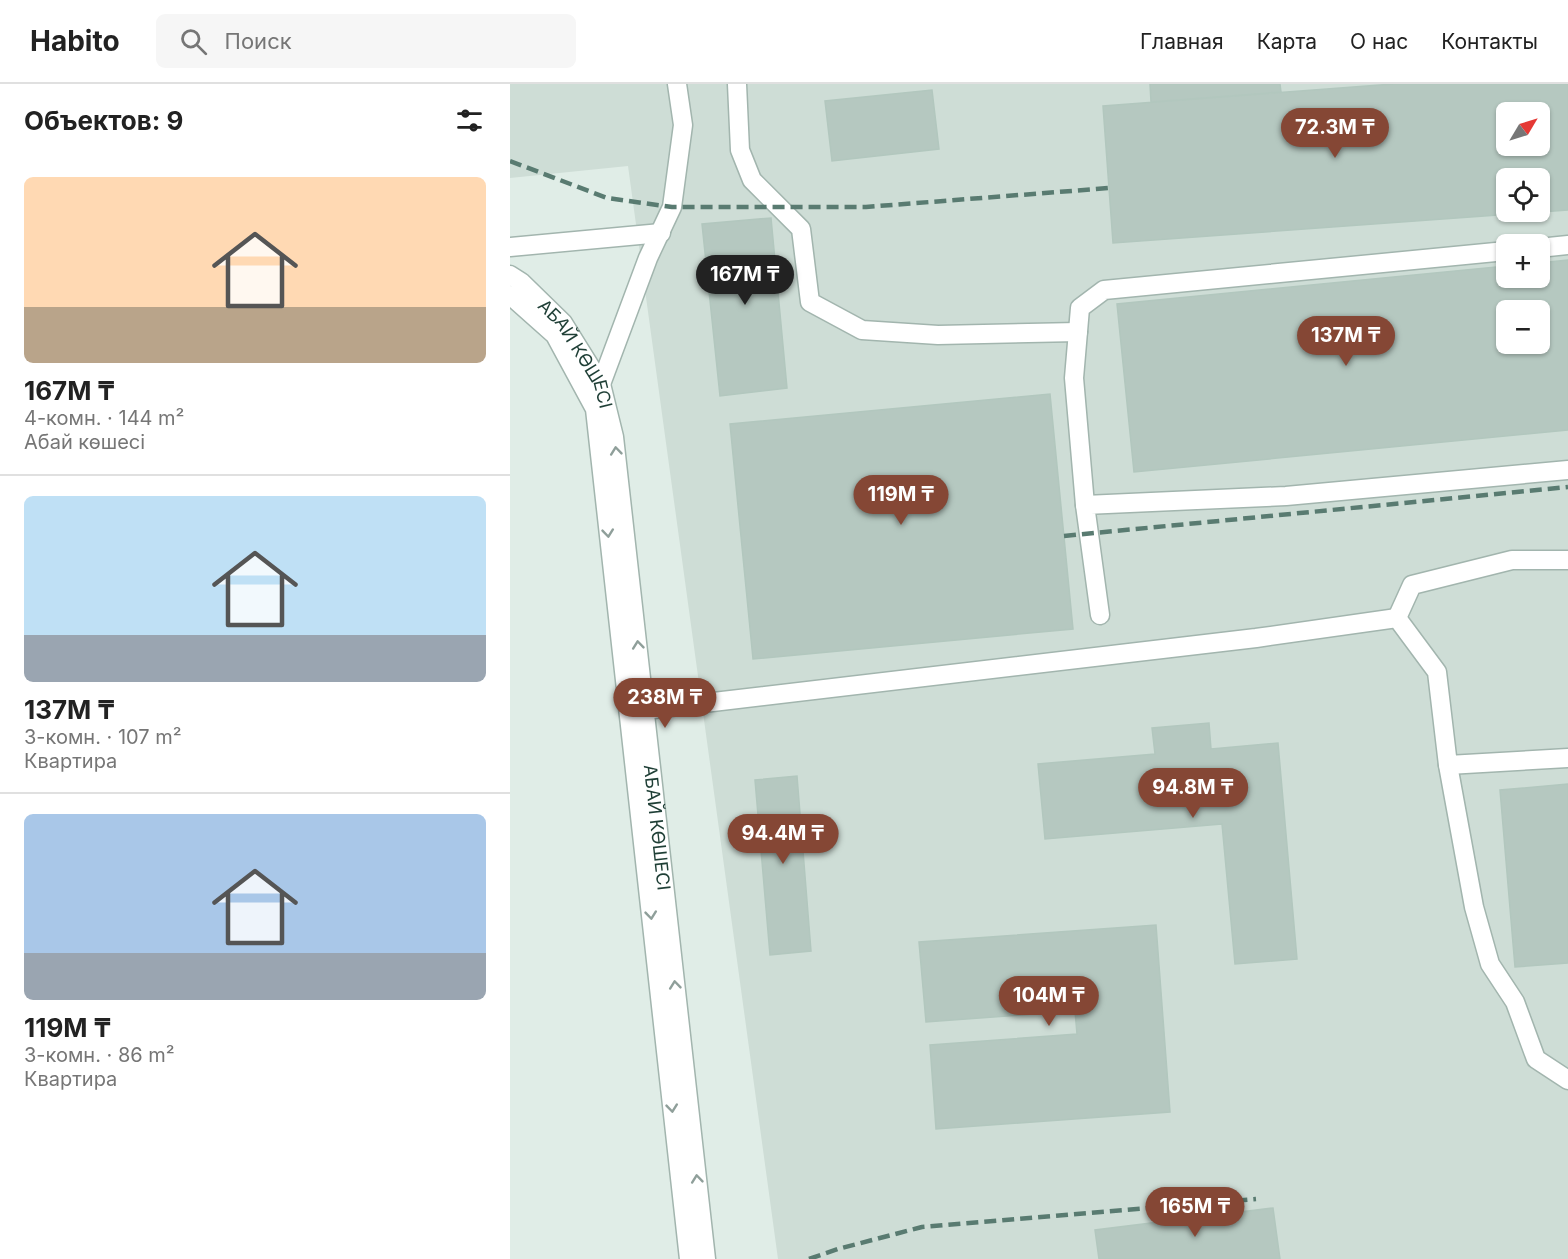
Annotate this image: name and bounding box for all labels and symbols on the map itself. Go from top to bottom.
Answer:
north arrow [1496,102,1550,156]
pin: 72.3M ₸ [1280,108,1390,159]
pin: 167M ₸ [696,255,794,306]
street label: АБАЙ КӨШЕСІ [534,295,617,410]
pin: 137M ₸ [1297,316,1395,367]
one-way arrow [610,447,623,456]
pin: 119M ₸ [852,475,950,526]
one-way arrow [602,528,614,537]
one-way arrow [632,641,644,650]
pin: 238M ₸ [616,678,714,729]
street label: АБАЙ КӨШЕСІ [640,763,675,891]
pin: 94.8M ₸ [1138,768,1248,819]
pin: 94.4M ₸ [728,814,838,865]
one-way arrow [644,910,656,919]
pin: 104M ₸ [1000,976,1098,1027]
one-way arrow [670,981,682,990]
one-way arrow [665,1104,678,1113]
one-way arrow [691,1174,704,1183]
pin: 165M ₸ [1146,1187,1244,1238]

